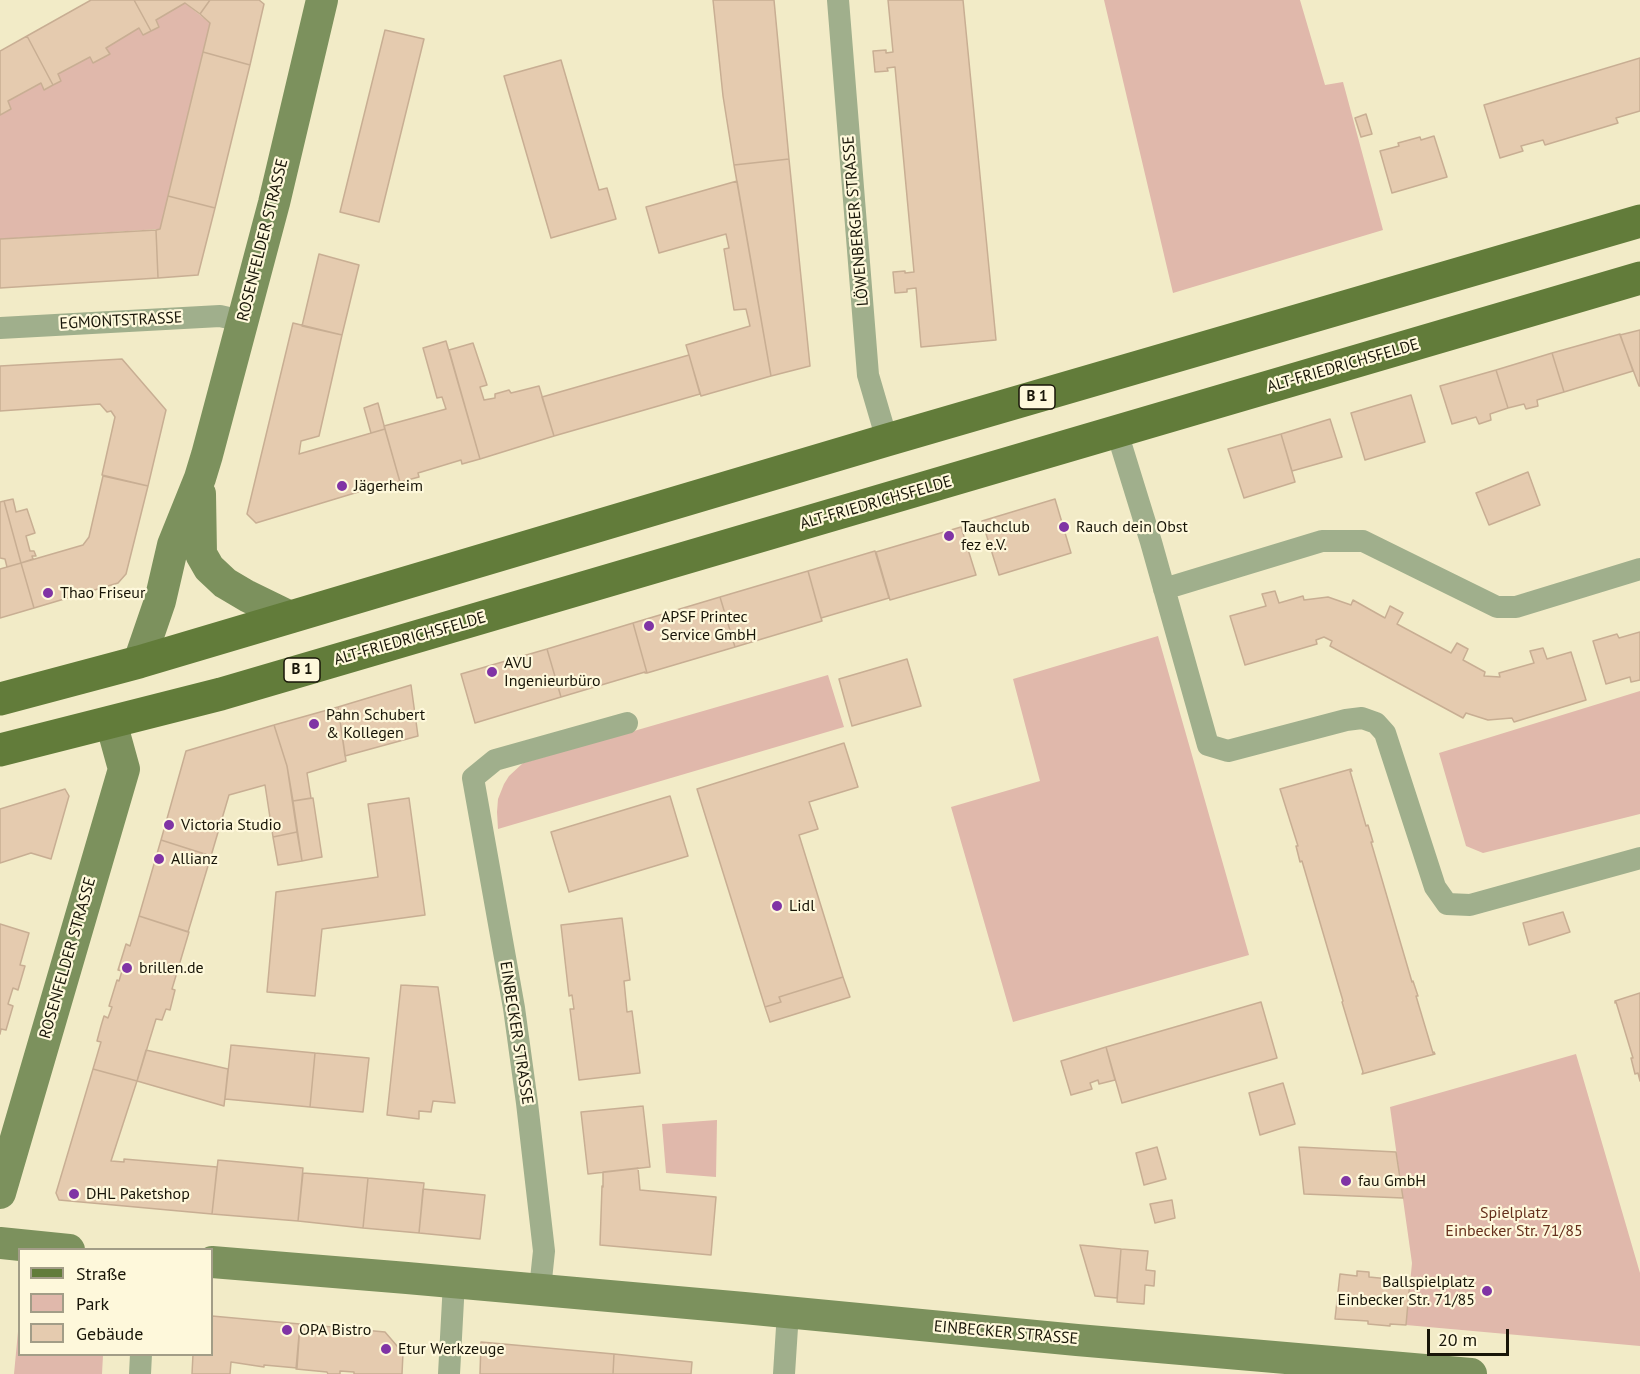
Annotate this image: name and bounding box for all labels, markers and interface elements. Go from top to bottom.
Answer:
street label: LÖWENBERGER STRASSE [839,135,873,307]
street label: ROSENFELDER STRASSE [233,157,293,323]
street label: EGMONTSTRASSE [59,308,183,334]
street label: ALT-FRIEDRICHSFELDE [1265,335,1421,397]
road number: B 1 [1019,385,1055,409]
street label: ALT-FRIEDRICHSFELDE [798,472,954,534]
place label: Jägerheim [354,476,423,496]
marker: Jägerheim [335,479,349,493]
place label: Tauchclub fez e.V. [961,517,1030,555]
place label: Rauch dein Obst [1076,517,1188,537]
marker: Rauch dein Obst [1057,520,1071,534]
marker: Tauchclub fez e.V. [942,529,956,543]
place label: Thao Friseur [60,583,145,603]
marker: Thao Friseur [41,586,55,600]
place label: APSF Printec Service GmbH [661,607,756,645]
street label: ALT-FRIEDRICHSFELDE [332,608,488,670]
marker: APSF Printec Service GmbH [642,619,656,633]
place label: AVU Ingenieurbüro [504,653,601,691]
road number: B 1 [284,658,320,682]
marker: AVU Ingenieurbüro [485,665,499,679]
place label: Pahn Schubert & Kollegen [326,705,425,743]
marker: Pahn Schubert & Kollegen [307,717,321,731]
place label: Victoria Studio [181,815,281,835]
marker: Victoria Studio [162,818,176,832]
place label: Allianz [171,849,218,869]
marker: Allianz [152,852,166,866]
street label: ROSENFELDER STRASSE [36,875,100,1041]
place label: Lidl [789,896,815,916]
marker: Lidl [770,899,784,913]
place label: brillen.de [139,958,204,978]
street label: EINBECKER STRASSE [495,960,537,1106]
marker: brillen.de [120,961,134,975]
place label: fau GmbH [1358,1171,1426,1191]
marker: fau GmbH [1339,1174,1353,1188]
place label: DHL Paketshop [86,1184,190,1204]
marker: DHL Paketshop [67,1187,81,1201]
park label: Spielplatz Einbecker Str. 71/85 [1445,1203,1583,1241]
legend [18,1248,213,1356]
text: Straße [76,1262,127,1285]
place label: Ballspielplatz Einbecker Str. 71/85 [1338,1272,1475,1310]
marker: Ballspielplatz Einbecker Str. 71/85 [1480,1284,1494,1298]
text: Park [76,1292,109,1315]
street label: EINBECKER STRASSE [933,1317,1079,1349]
scale bar [1430,1317,1512,1355]
place label: OPA Bistro [299,1320,371,1340]
text: Gebäude [76,1322,143,1345]
marker: OPA Bistro [280,1323,294,1337]
text: 20 m [1438,1328,1477,1351]
place label: Etur Werkzeuge [398,1339,505,1359]
marker: Etur Werkzeuge [379,1342,393,1356]

